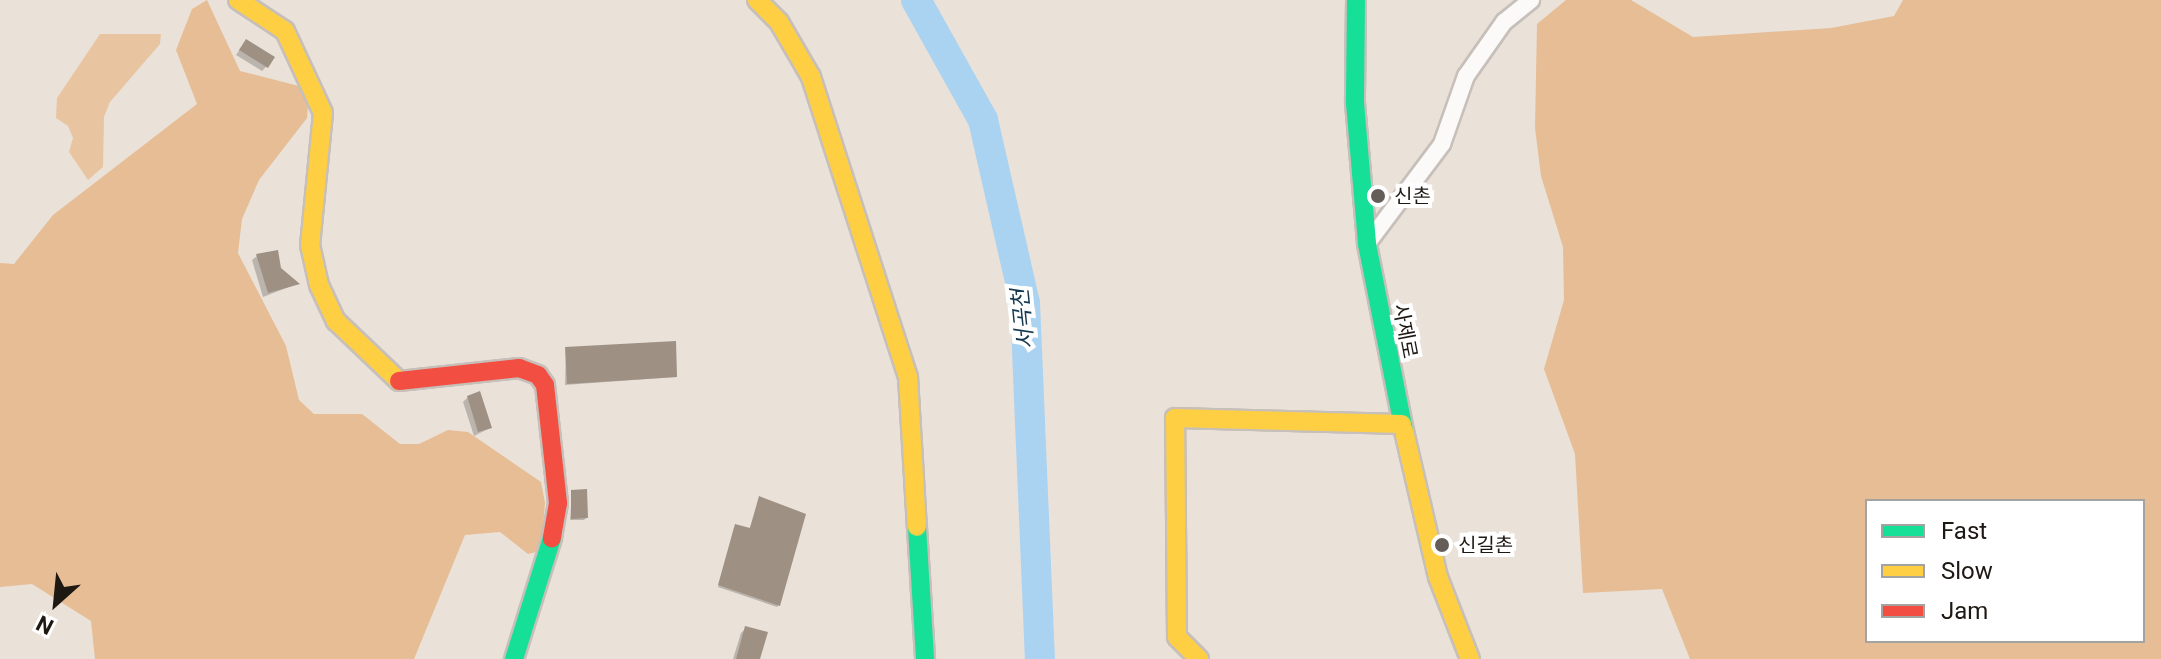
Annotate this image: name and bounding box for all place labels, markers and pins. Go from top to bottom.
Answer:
place label: 신촌 [1394,184,1431,208]
marker: 신촌 [1369,187,1387,205]
place label: 신길촌 [1458,533,1513,557]
marker: 신길촌 [1433,536,1451,554]

